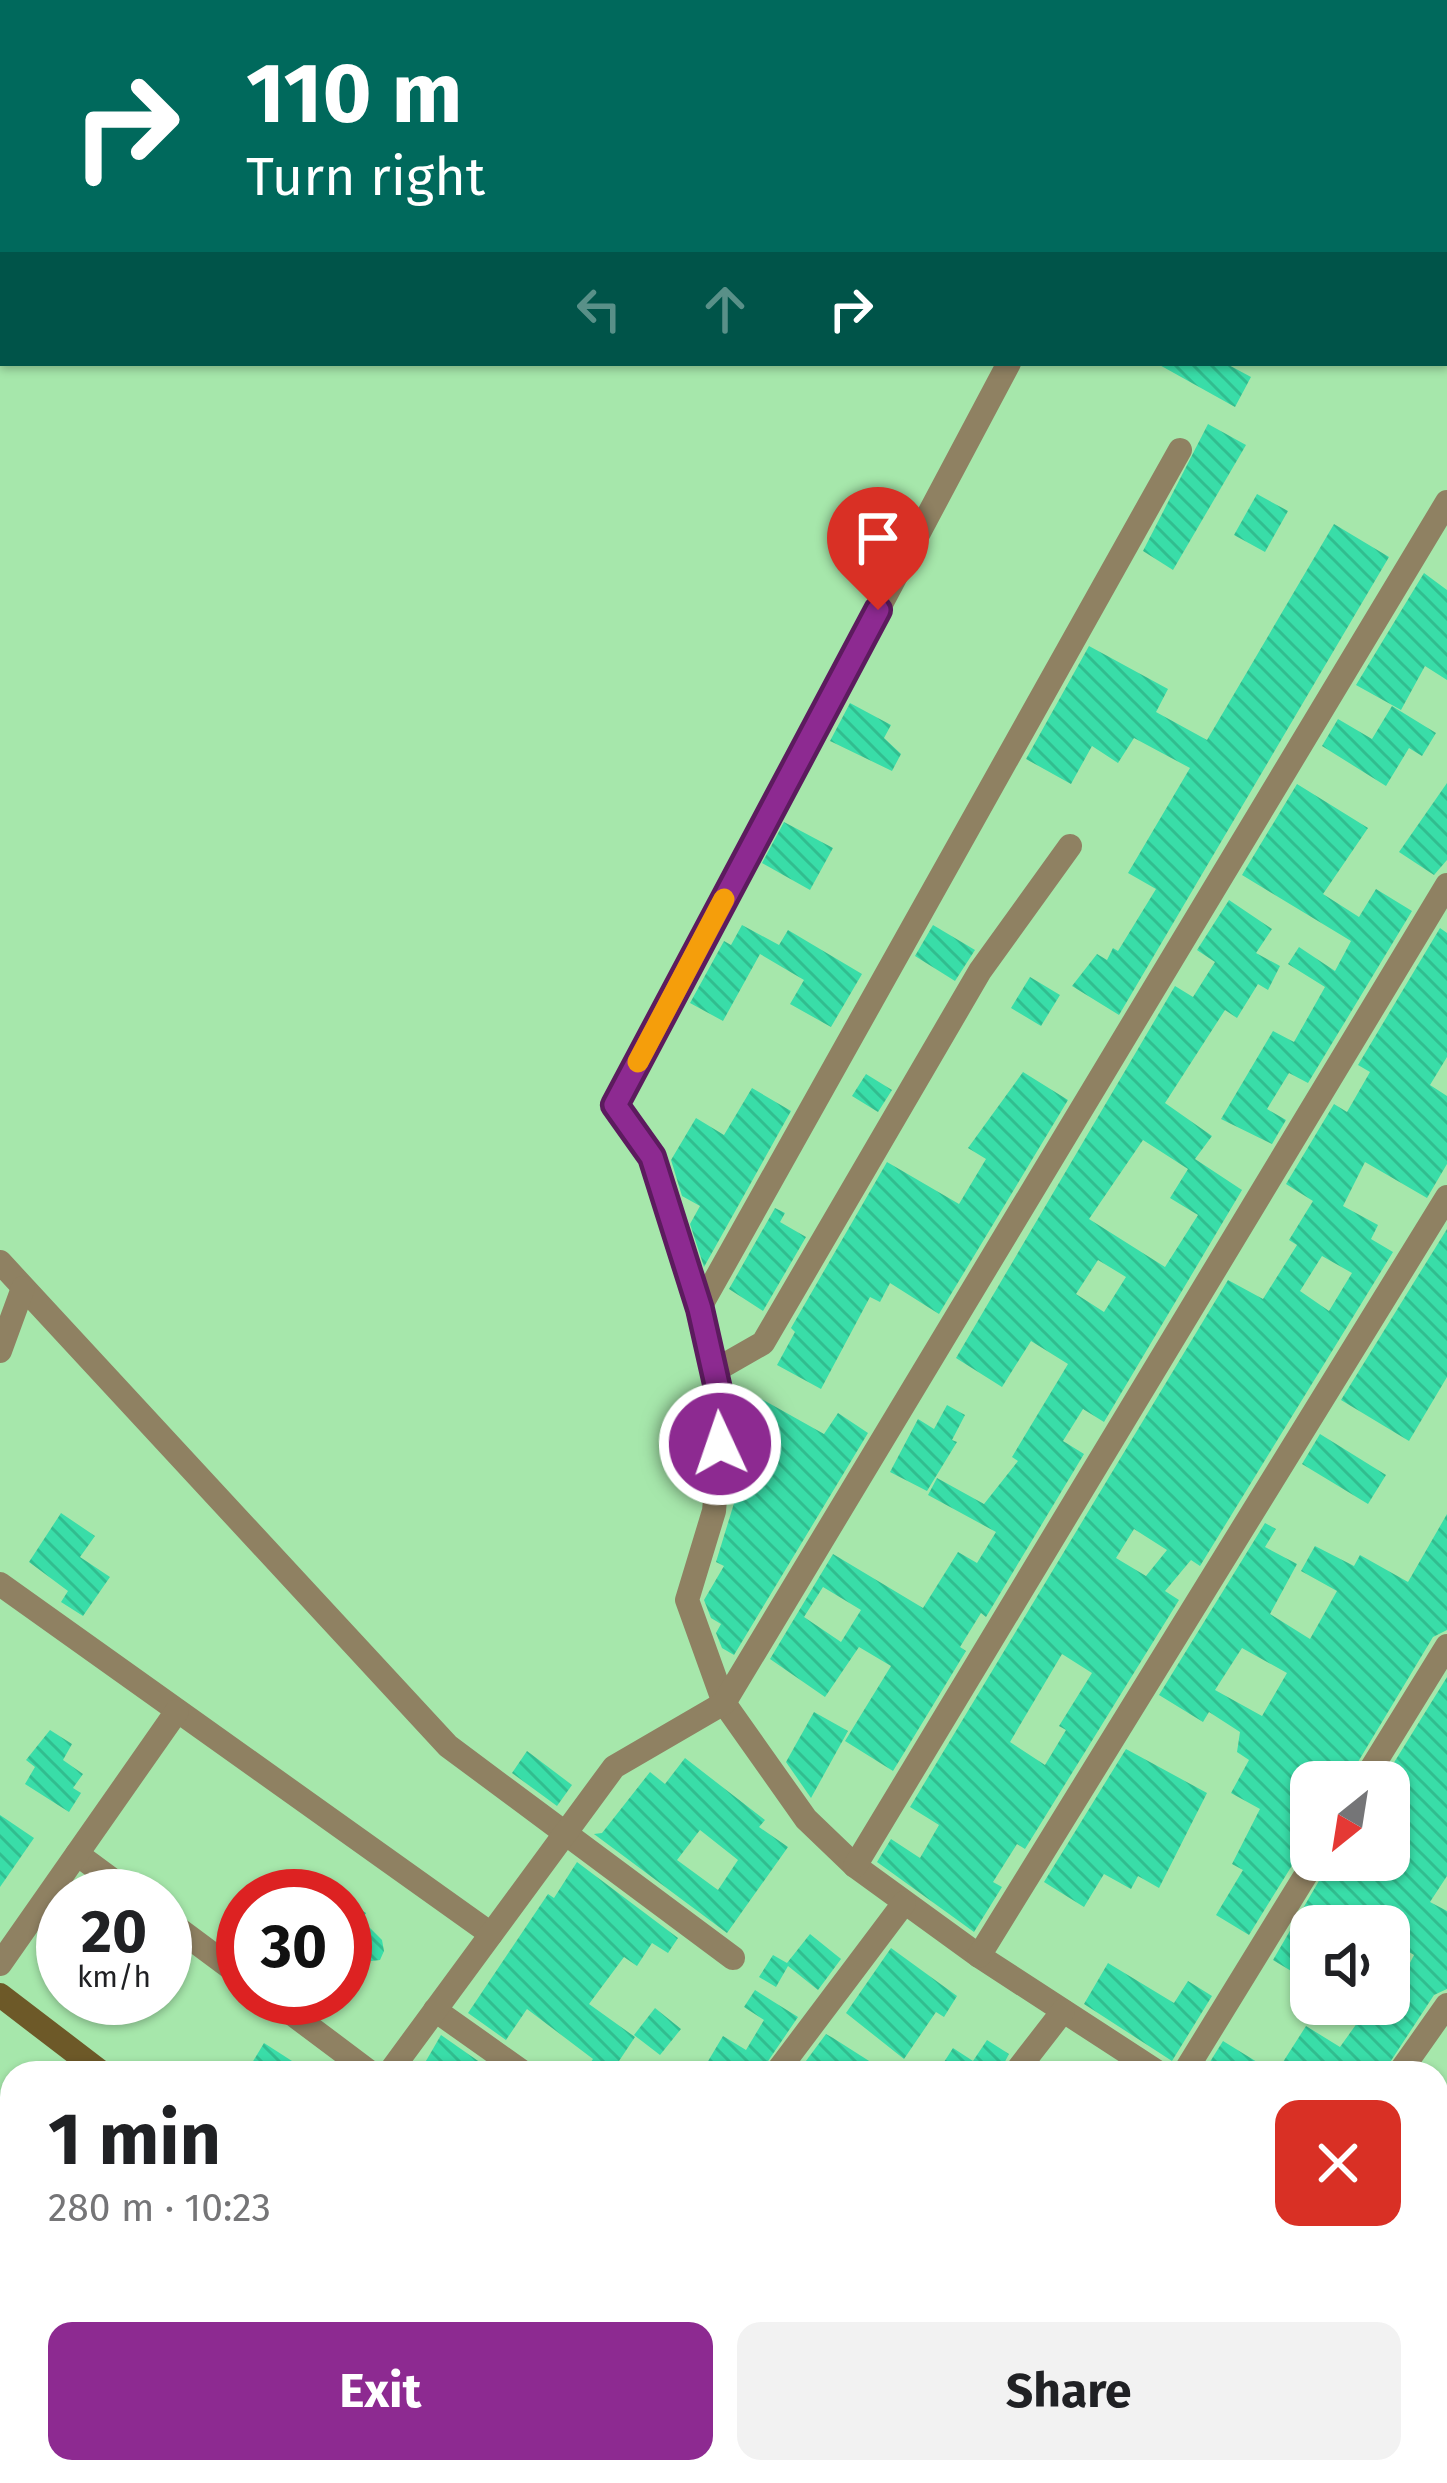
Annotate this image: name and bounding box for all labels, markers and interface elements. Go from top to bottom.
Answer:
text: 110 m [246,43,462,144]
icon: right [48,48,204,204]
text: Turn right [246,145,485,209]
icon: left [566,276,632,342]
icon: ahead [692,276,758,342]
icon: right [818,276,884,342]
pin [827,487,929,610]
icon: arrive [845,505,911,571]
position arrow [657,1381,783,1507]
north arrow [1290,1761,1410,1881]
map controls [1290,1761,1410,2025]
speed limit sign: 30 [216,1869,372,2025]
text: 20 [81,1896,147,1968]
button: sound [1290,1905,1410,2025]
text: km/h [77,1959,151,1995]
text: 1 min [48,2097,221,2183]
button: close [1275,2100,1401,2226]
text: 280 m · 10:23 [48,2185,271,2231]
button: Exit [48,2322,713,2460]
button: Share [737,2322,1401,2460]

